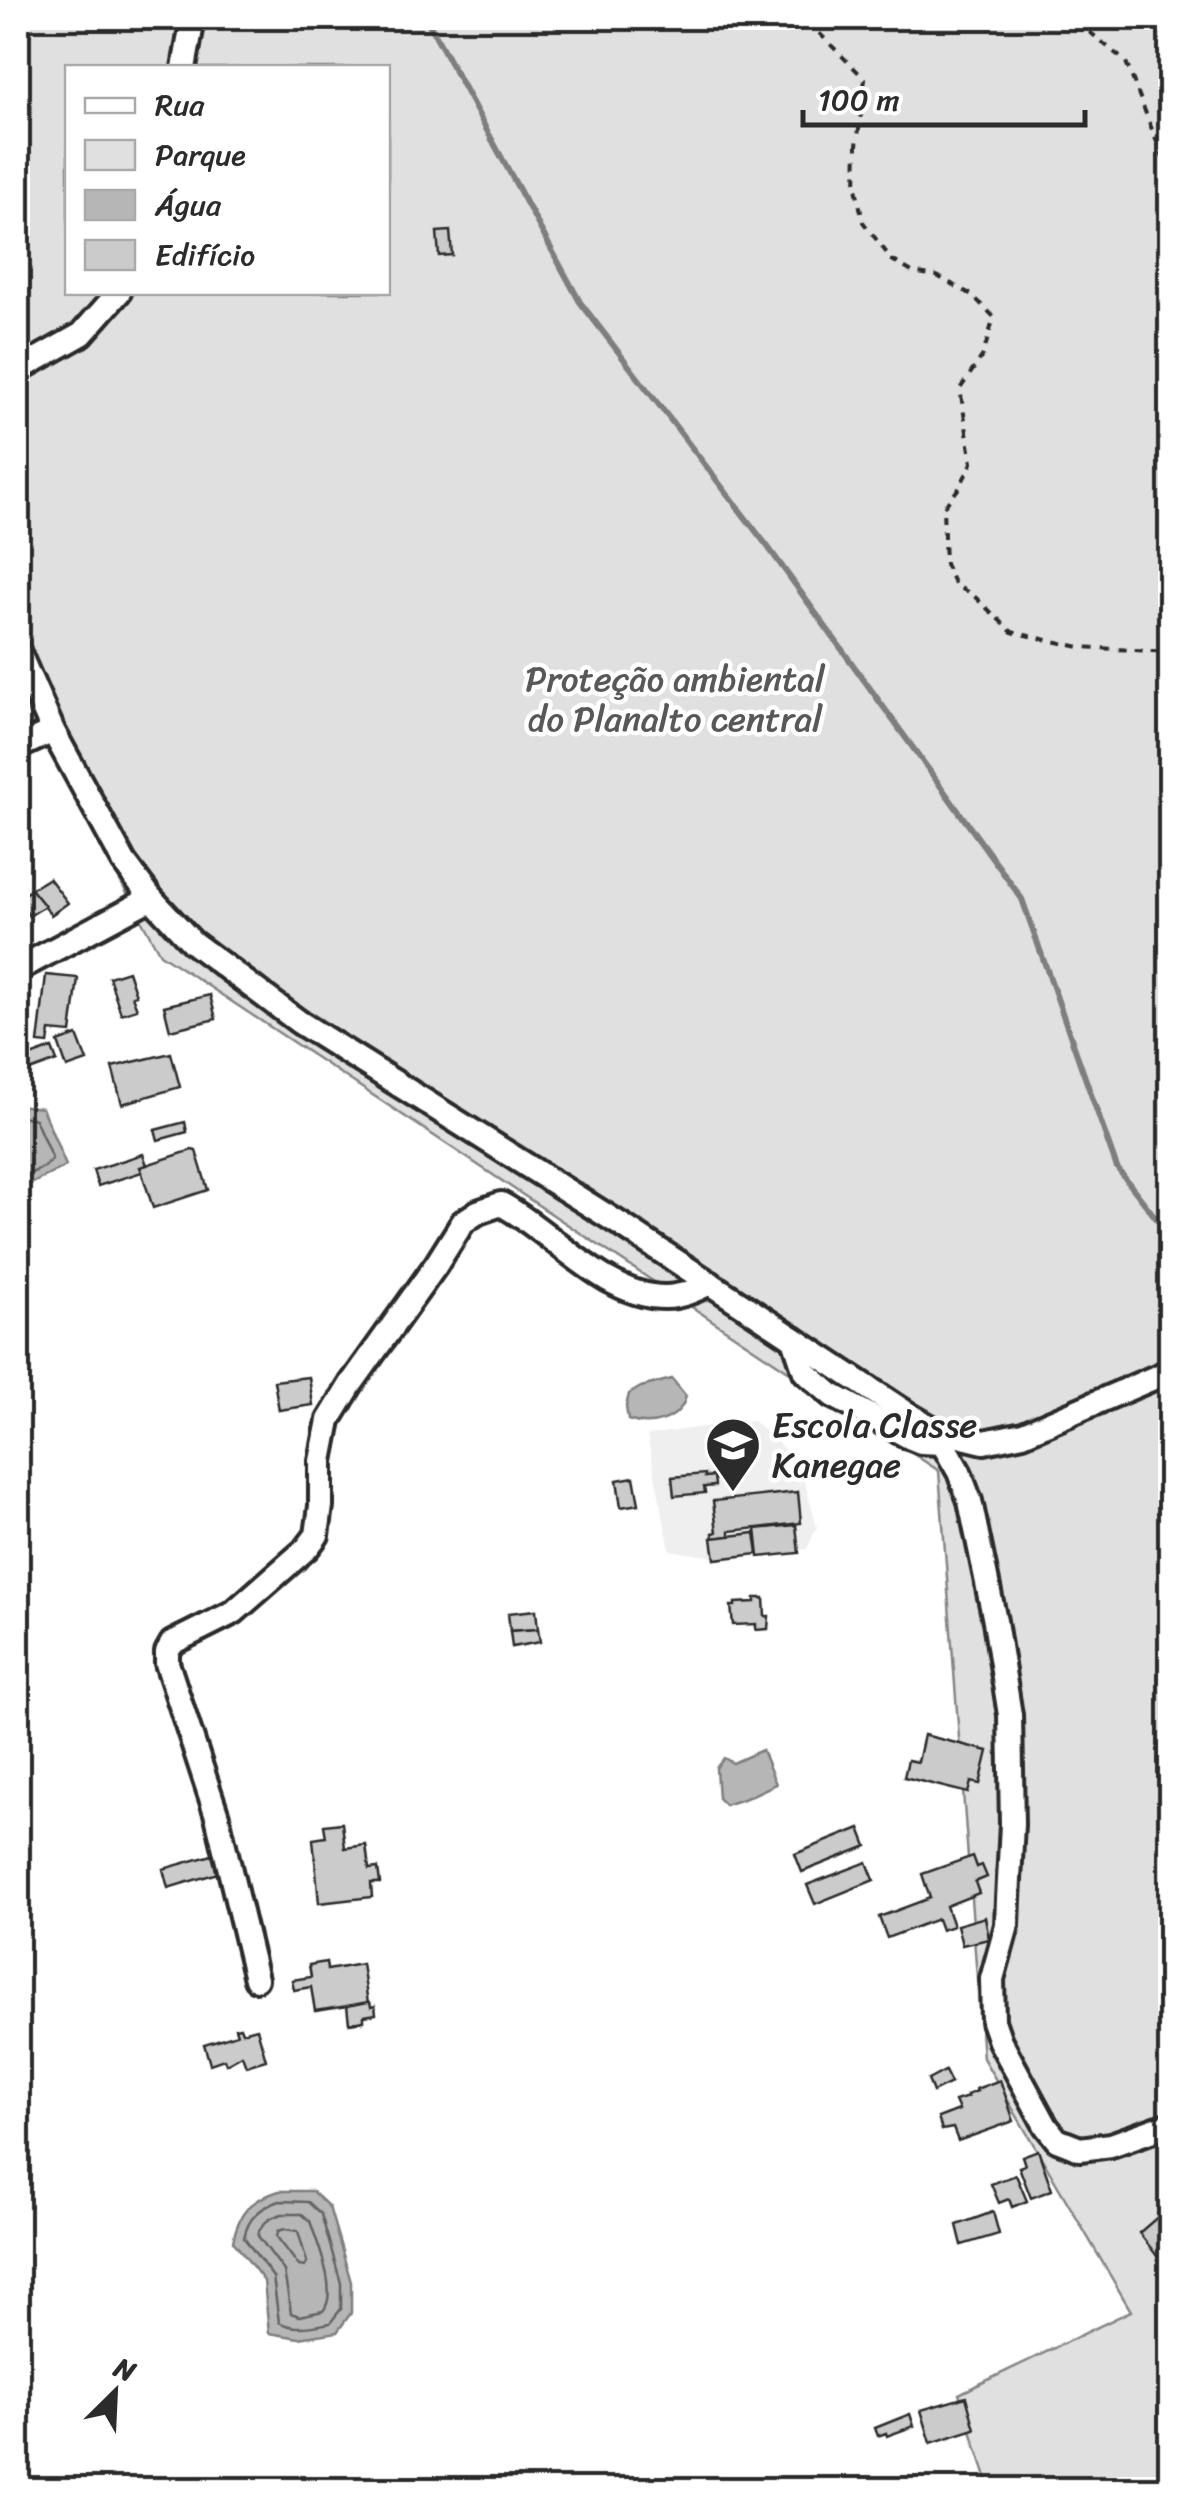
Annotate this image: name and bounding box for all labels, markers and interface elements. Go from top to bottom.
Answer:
legend [65,65,390,295]
scale bar [803,65,1086,127]
text: 100 m [818,73,900,127]
text: Rua [155,78,205,132]
text: Parque [155,128,246,182]
text: Água [154,178,222,232]
text: Edifício [155,228,255,282]
park label: Proteção ambiental do Planalto central [525,648,826,750]
place label: Escola Classe Kanegae [772,1394,977,1496]
school or university icon: Escola Classe Kanegae [703,1415,763,1494]
north arrow [65,2342,165,2442]
text: N [105,2343,144,2396]

